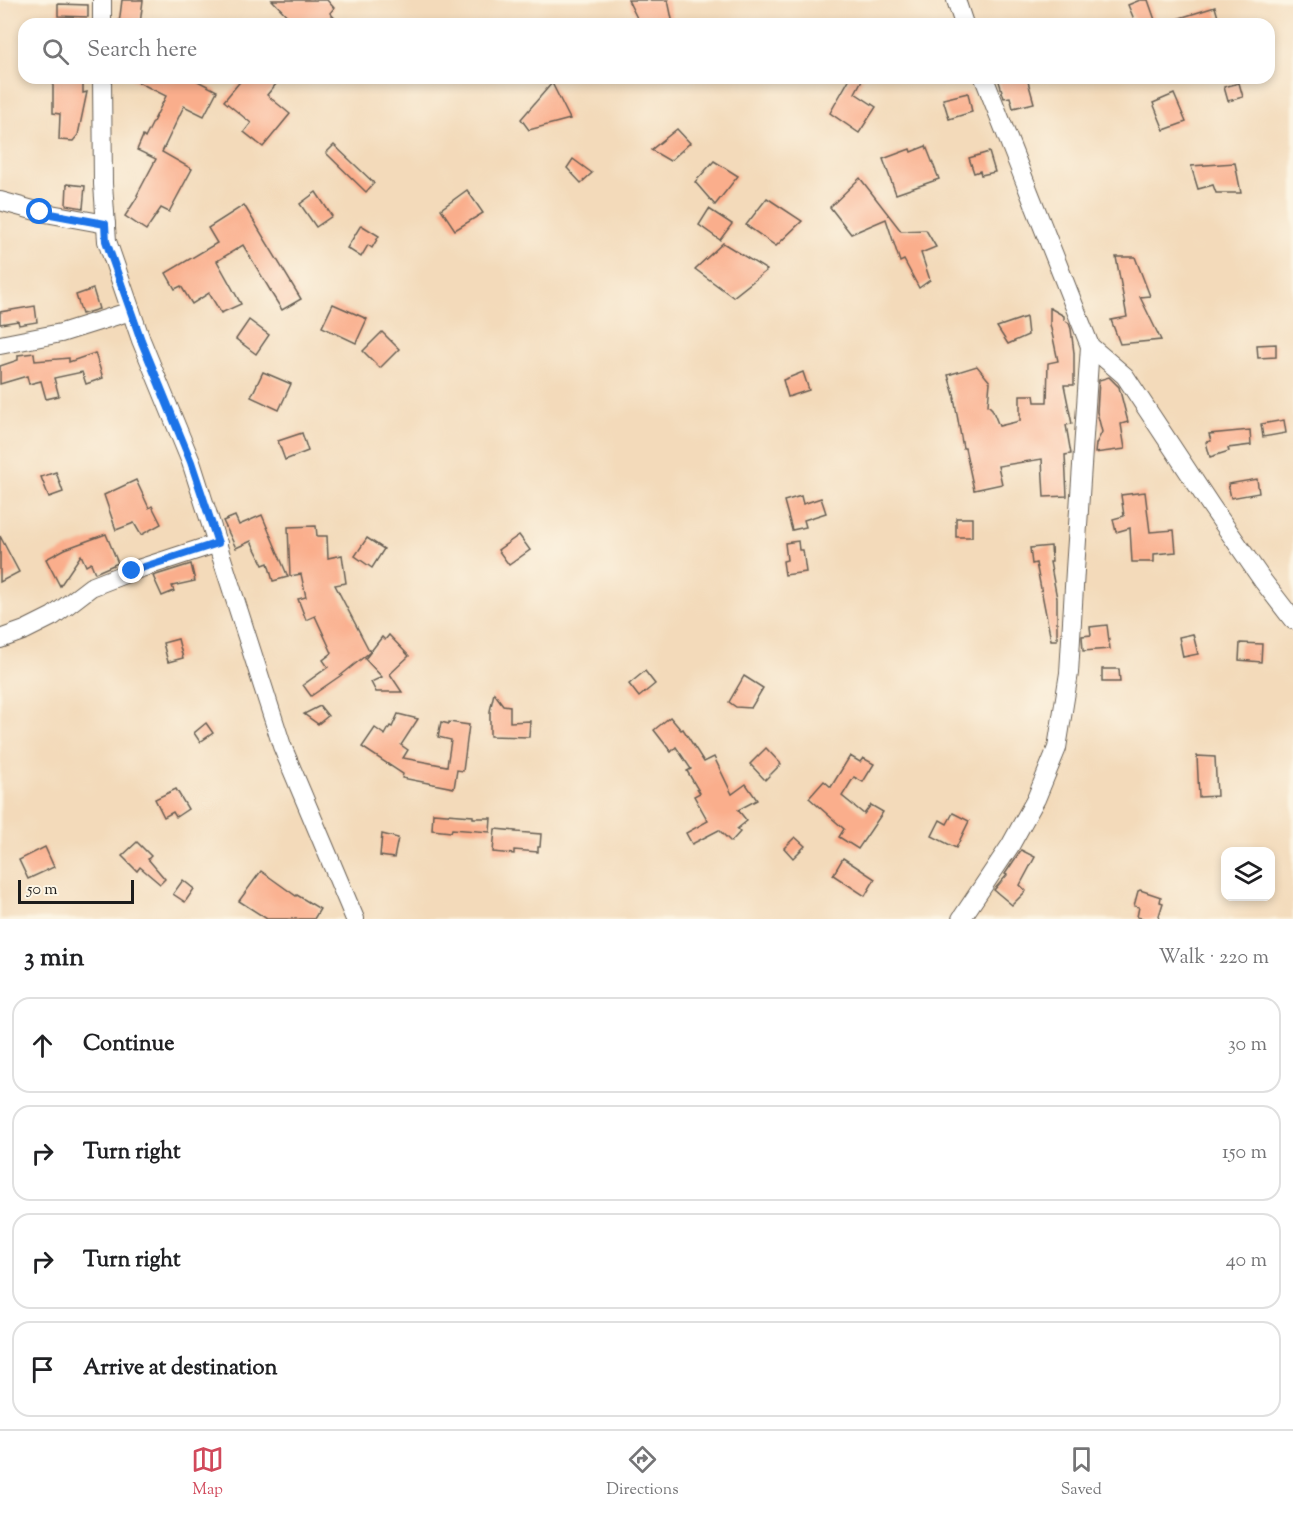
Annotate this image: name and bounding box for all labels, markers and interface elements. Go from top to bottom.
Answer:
search box [18,18,1275,84]
icon: search [39,35,72,68]
text: Search here [87,35,197,67]
route start [26,198,52,224]
route end [118,557,144,583]
map controls [1221,847,1275,901]
button: layers [1221,847,1275,901]
scale bar [18,877,134,904]
text: 50 m [27,879,58,902]
text: 3 min [24,940,84,977]
text: Walk · 220 m [1158,944,1269,973]
icon: ahead [26,1029,59,1062]
text: Continue [83,1029,174,1061]
text: 30 m [1228,1031,1267,1060]
icon: right [26,1137,59,1170]
text: Turn right [83,1137,180,1169]
text: 150 m [1222,1139,1267,1168]
icon: right [26,1245,59,1278]
text: Turn right [83,1245,180,1277]
text: 40 m [1226,1247,1267,1276]
icon: arrive [26,1353,59,1386]
text: Arrive at destination [83,1353,278,1385]
tab: Map [191,1443,224,1502]
tab: Directions [606,1443,679,1502]
tab: Saved [1061,1443,1102,1502]

